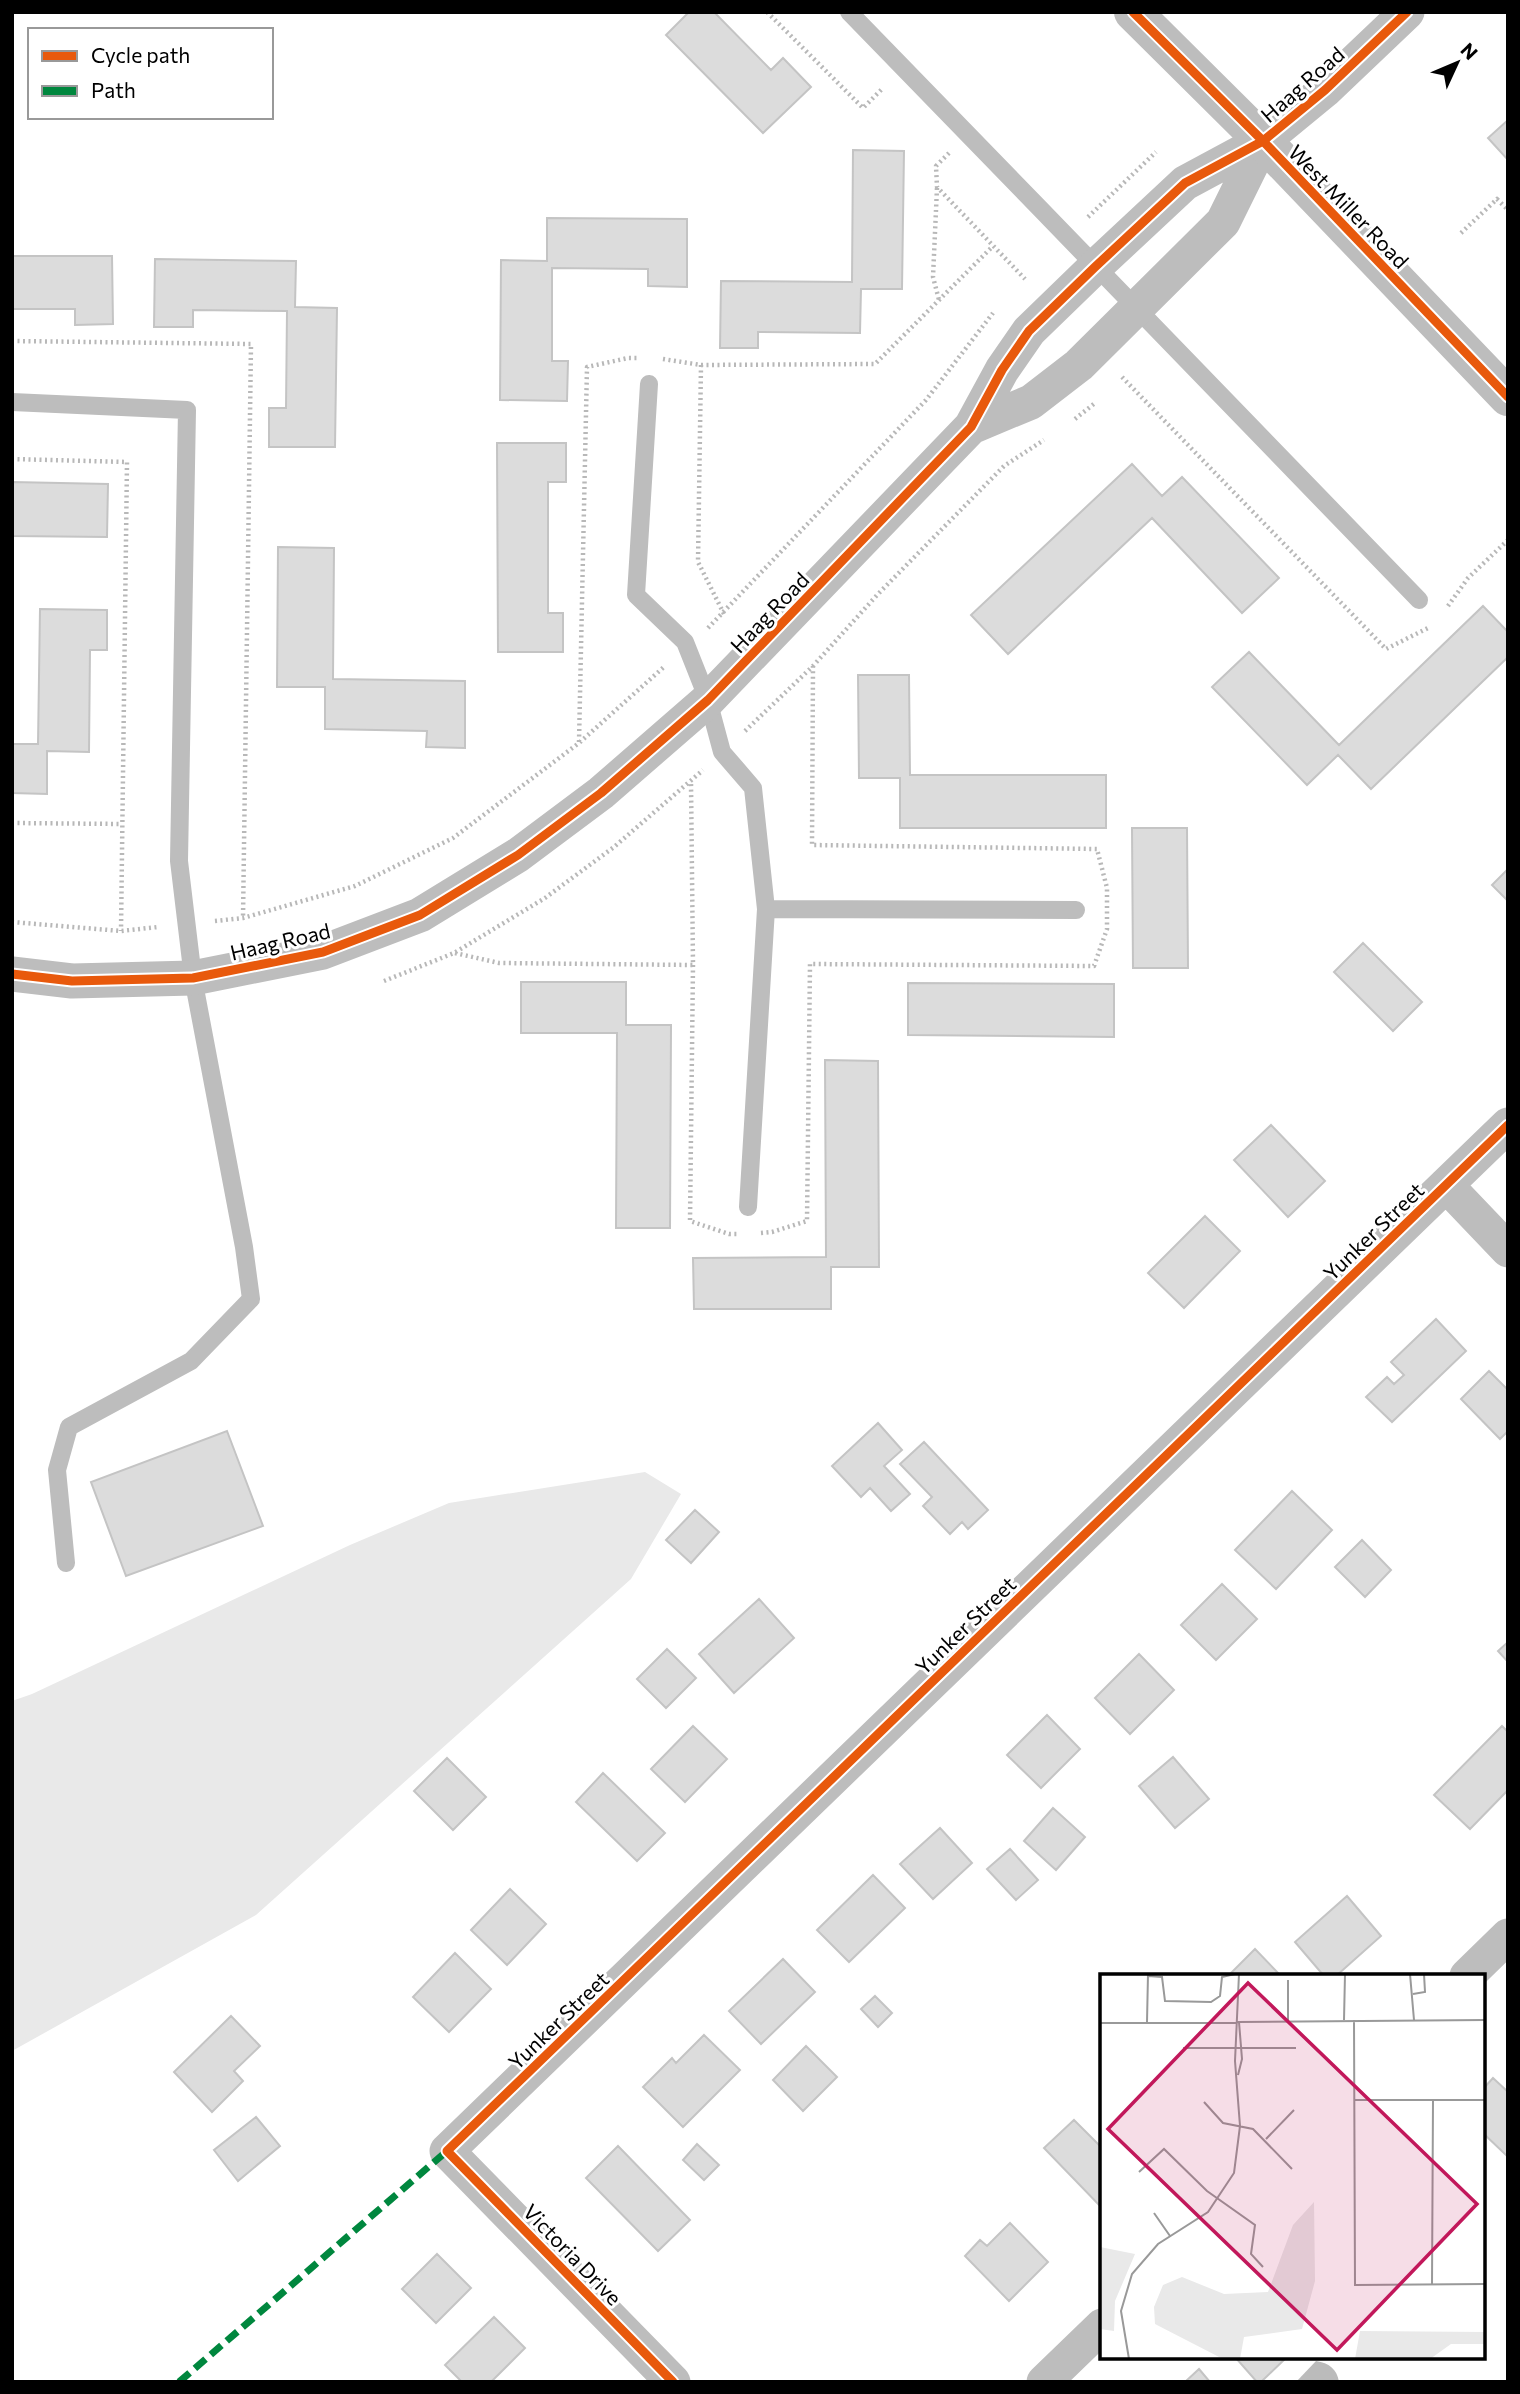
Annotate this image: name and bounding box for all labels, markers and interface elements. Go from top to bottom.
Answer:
legend [28,28,273,119]
north arrow [1422,28,1492,98]
text: N [1456,38,1483,64]
street label: Haag Road [1255,41,1349,127]
text: Cycle path [91,42,190,67]
text: Path [91,77,136,102]
street label: West Miller Road [1284,139,1414,273]
street label: Haag Road [725,567,813,657]
street label: Haag Road [227,917,333,965]
street label: Yunker Street [1318,1177,1428,1285]
street label: Yunker Street [910,1571,1020,1679]
street label: Yunker Street [503,1966,613,2074]
inset map [1100,1974,1485,2359]
street label: Victoria Drive [519,2198,627,2310]

